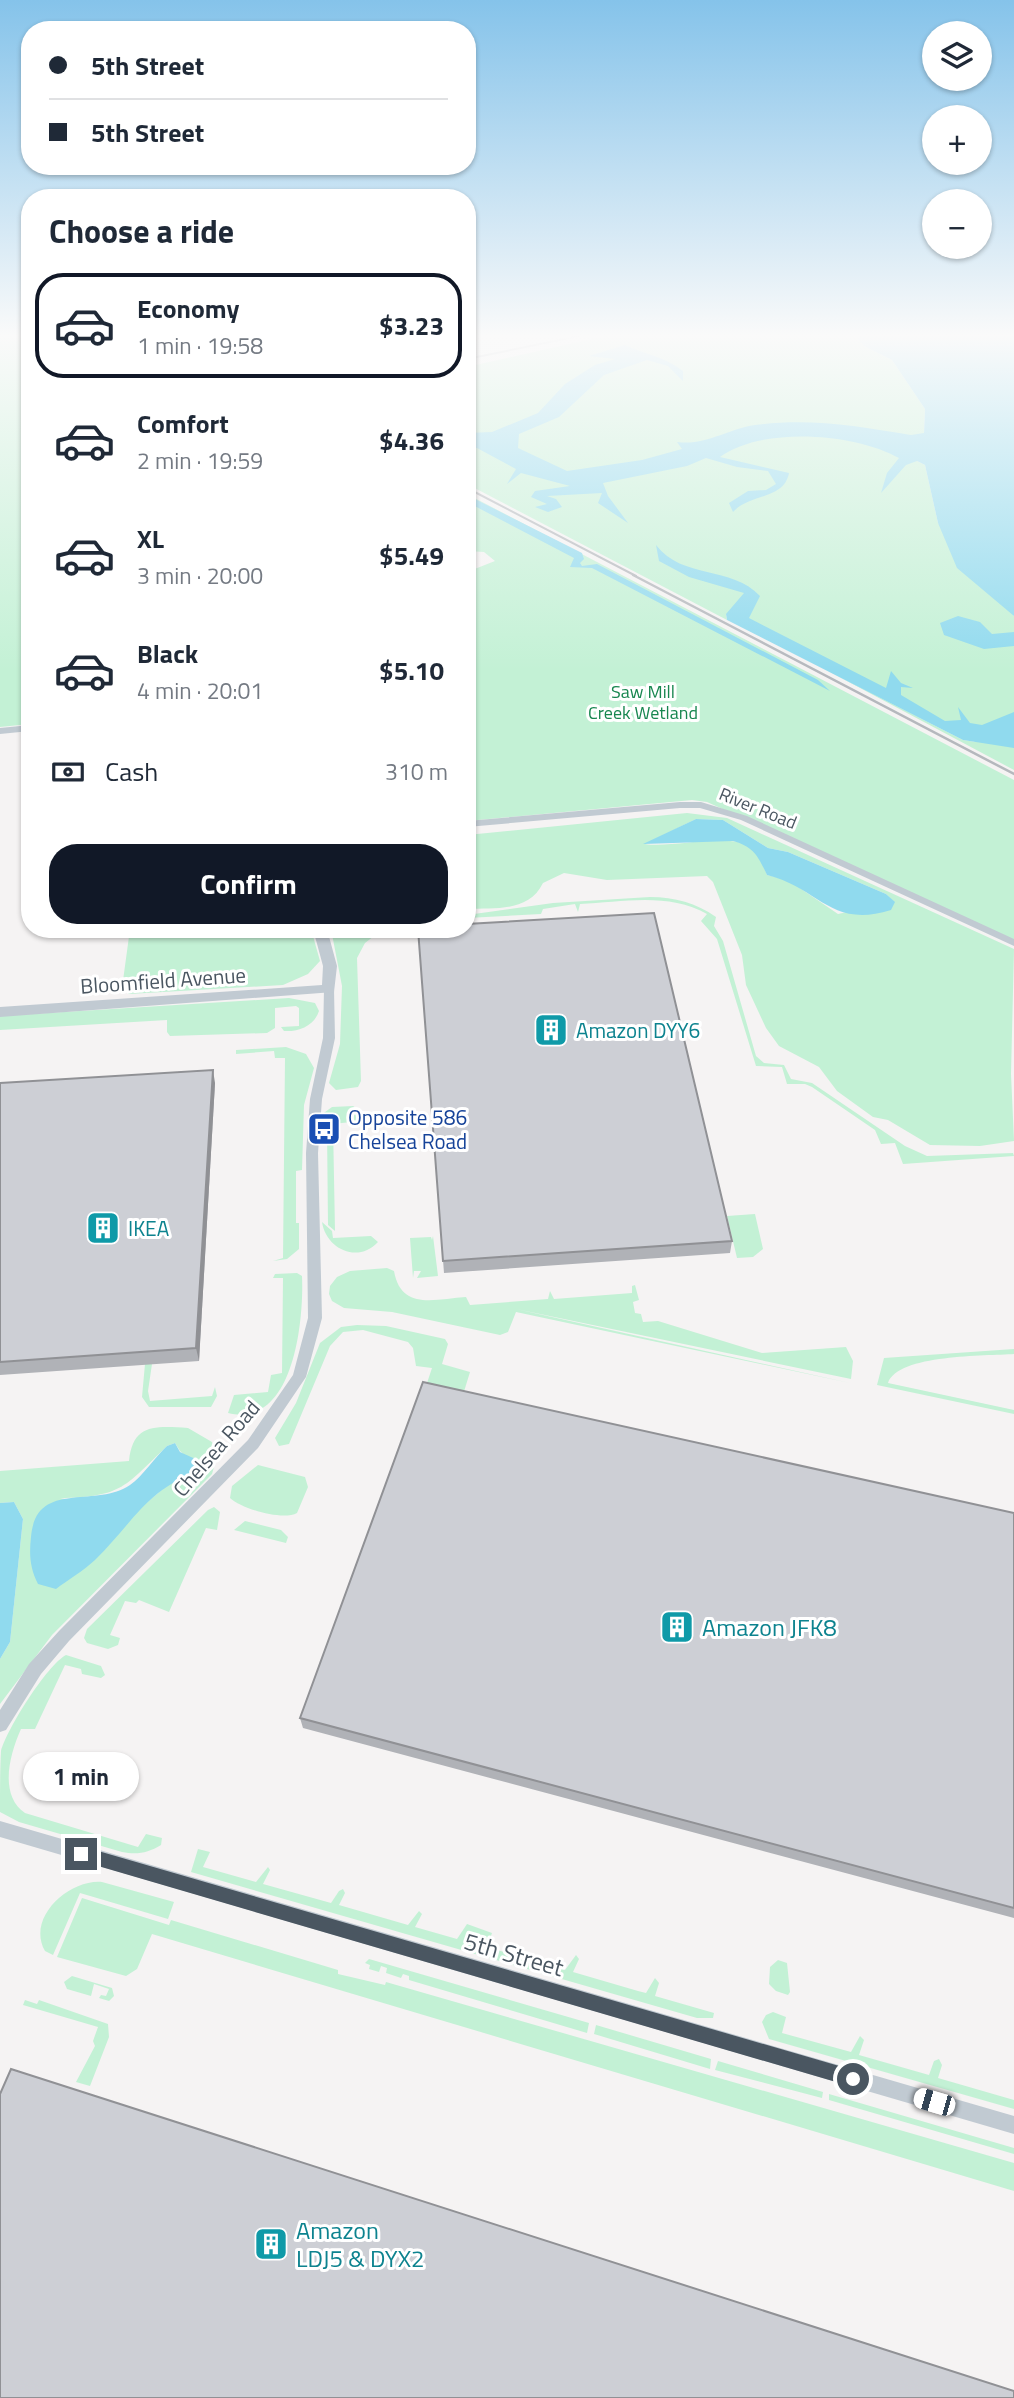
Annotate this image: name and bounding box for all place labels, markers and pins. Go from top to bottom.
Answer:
building icon: Amazon DYY6 [532,1011,570,1049]
place label: Amazon DYY6 [576,1014,700,1046]
place label: Opposite 586 Chelsea Road [348,1101,467,1157]
bus stop icon: Opposite 586 Chelsea Road [305,1110,343,1148]
building icon: IKEA [84,1209,122,1247]
place label: IKEA [128,1212,170,1244]
building icon: Amazon JFK8 [658,1608,696,1646]
place label: Amazon JFK8 [702,1609,837,1645]
place label: Amazon LDJ5 & DYX2 [296,2212,424,2276]
building icon: Amazon LDJ5 & DYX2 [252,2225,290,2263]

